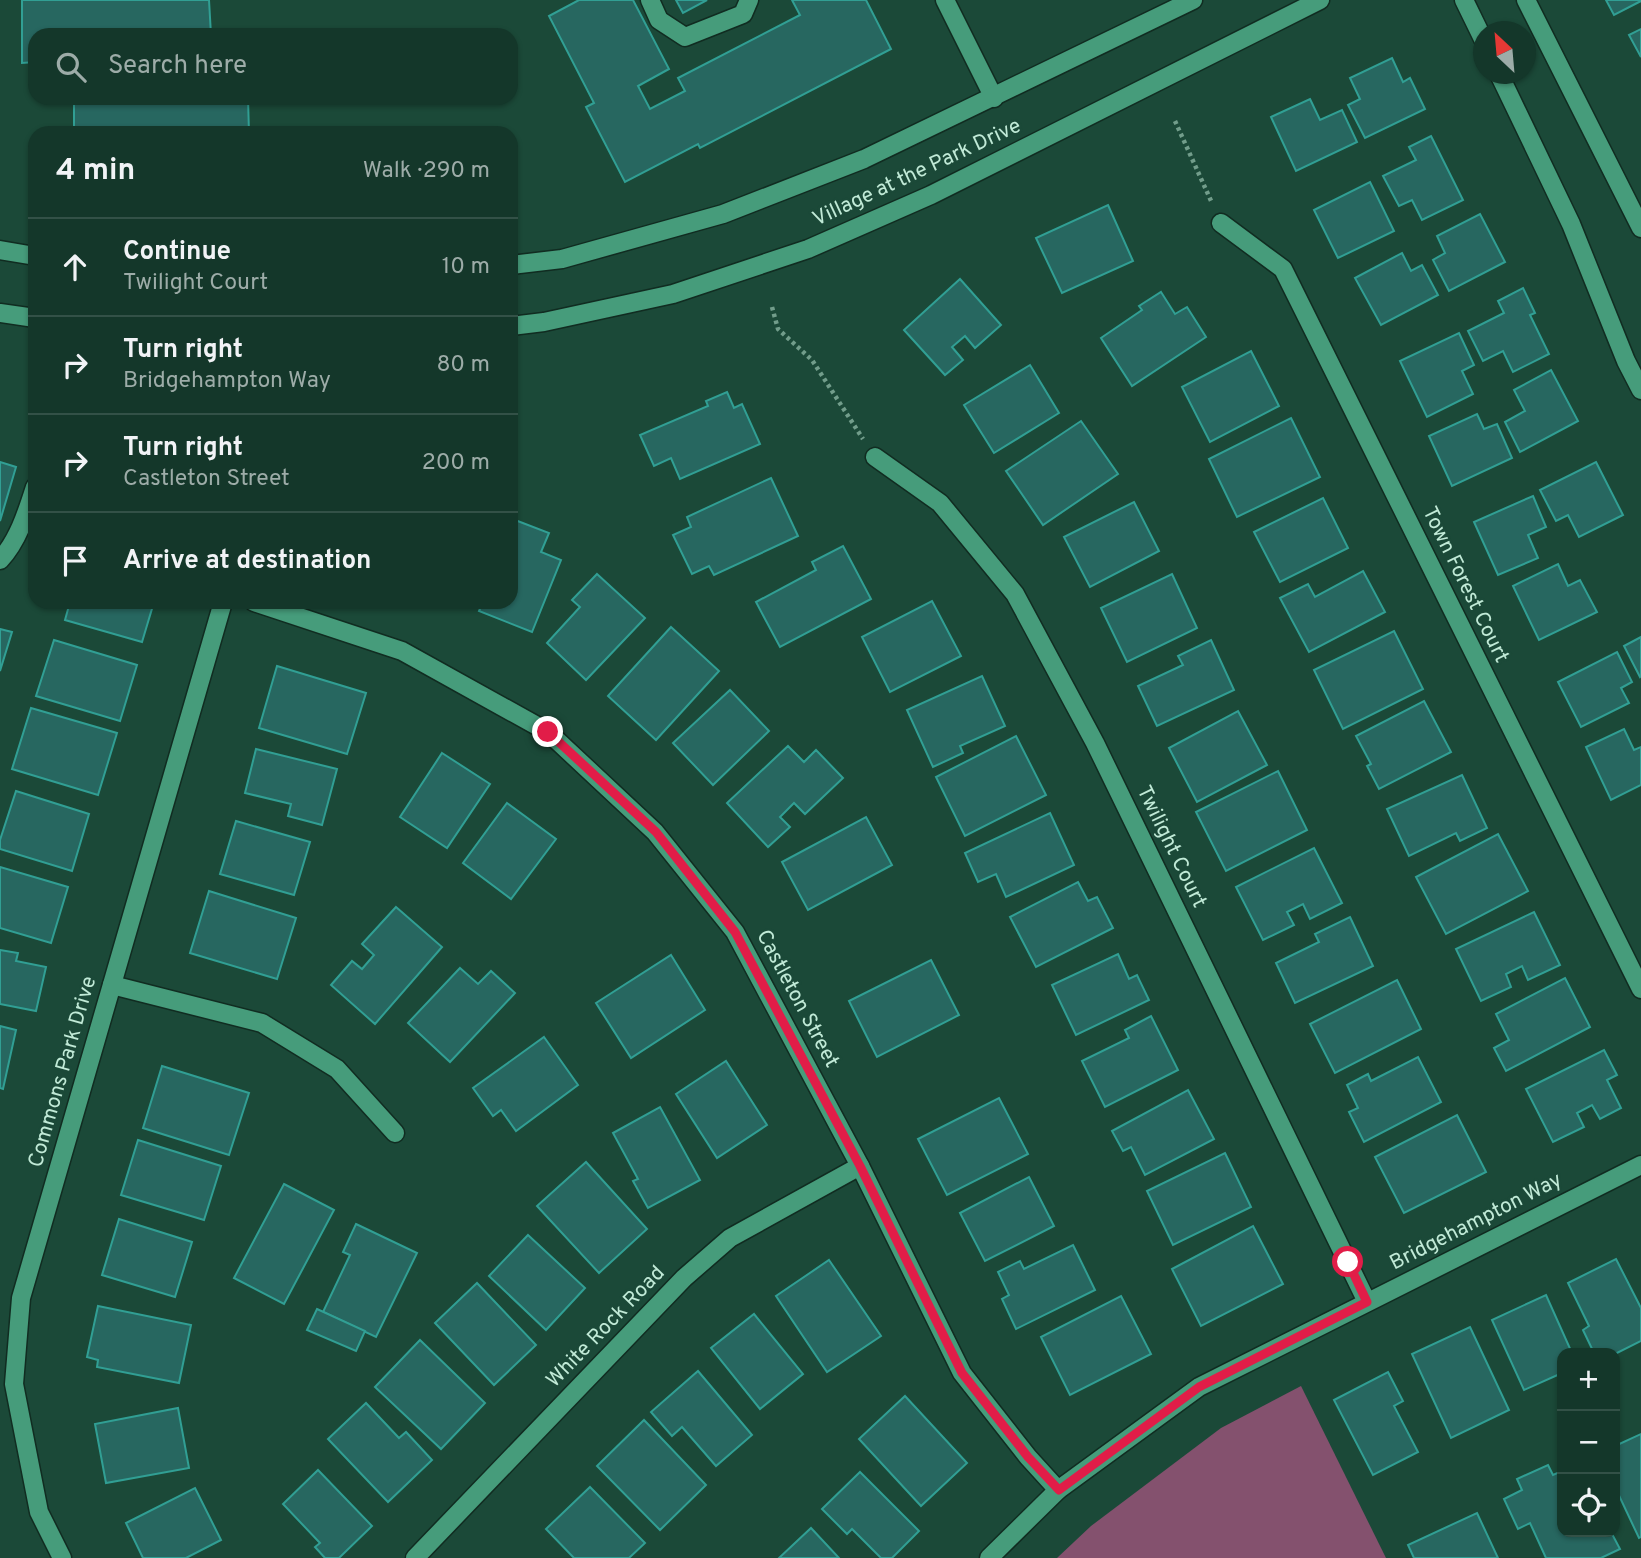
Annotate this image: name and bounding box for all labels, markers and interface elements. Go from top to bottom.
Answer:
north arrow [1473,21,1536,84]
search box [28,28,518,105]
icon: search [52,48,90,86]
text: Search here [108,50,247,83]
street label: Village at the Park Drive [808,113,1026,233]
text: 4 min [56,153,135,190]
text: Walk · 290 m [363,157,490,186]
text: Continue [123,236,231,269]
icon: ahead [56,248,94,286]
text: 10 m [442,253,490,282]
text: Twilight Court [123,269,268,298]
text: Turn right [123,334,243,367]
icon: right [56,346,94,384]
text: 80 m [437,351,490,380]
text: Bridgehampton Way [123,367,331,396]
text: Turn right [123,432,243,465]
icon: right [56,444,94,482]
text: 200 m [422,449,490,478]
text: Castleton Street [123,465,290,494]
street label: Town Forest Court [1416,502,1514,668]
icon: arrive [56,542,94,580]
text: Arrive at destination [123,545,371,578]
route end [532,716,563,747]
street label: Twilight Court [1130,781,1212,913]
street label: Castleton Street [749,925,845,1073]
street label: Commons Park Drive [23,973,103,1171]
street label: Bridgehampton Way [1385,1167,1567,1277]
route start [1332,1246,1363,1277]
street label: White Rock Road [541,1260,671,1394]
map controls [1557,1348,1620,1537]
button: + [1557,1348,1620,1411]
button: − [1557,1411,1620,1474]
button: locate [1557,1474,1620,1537]

